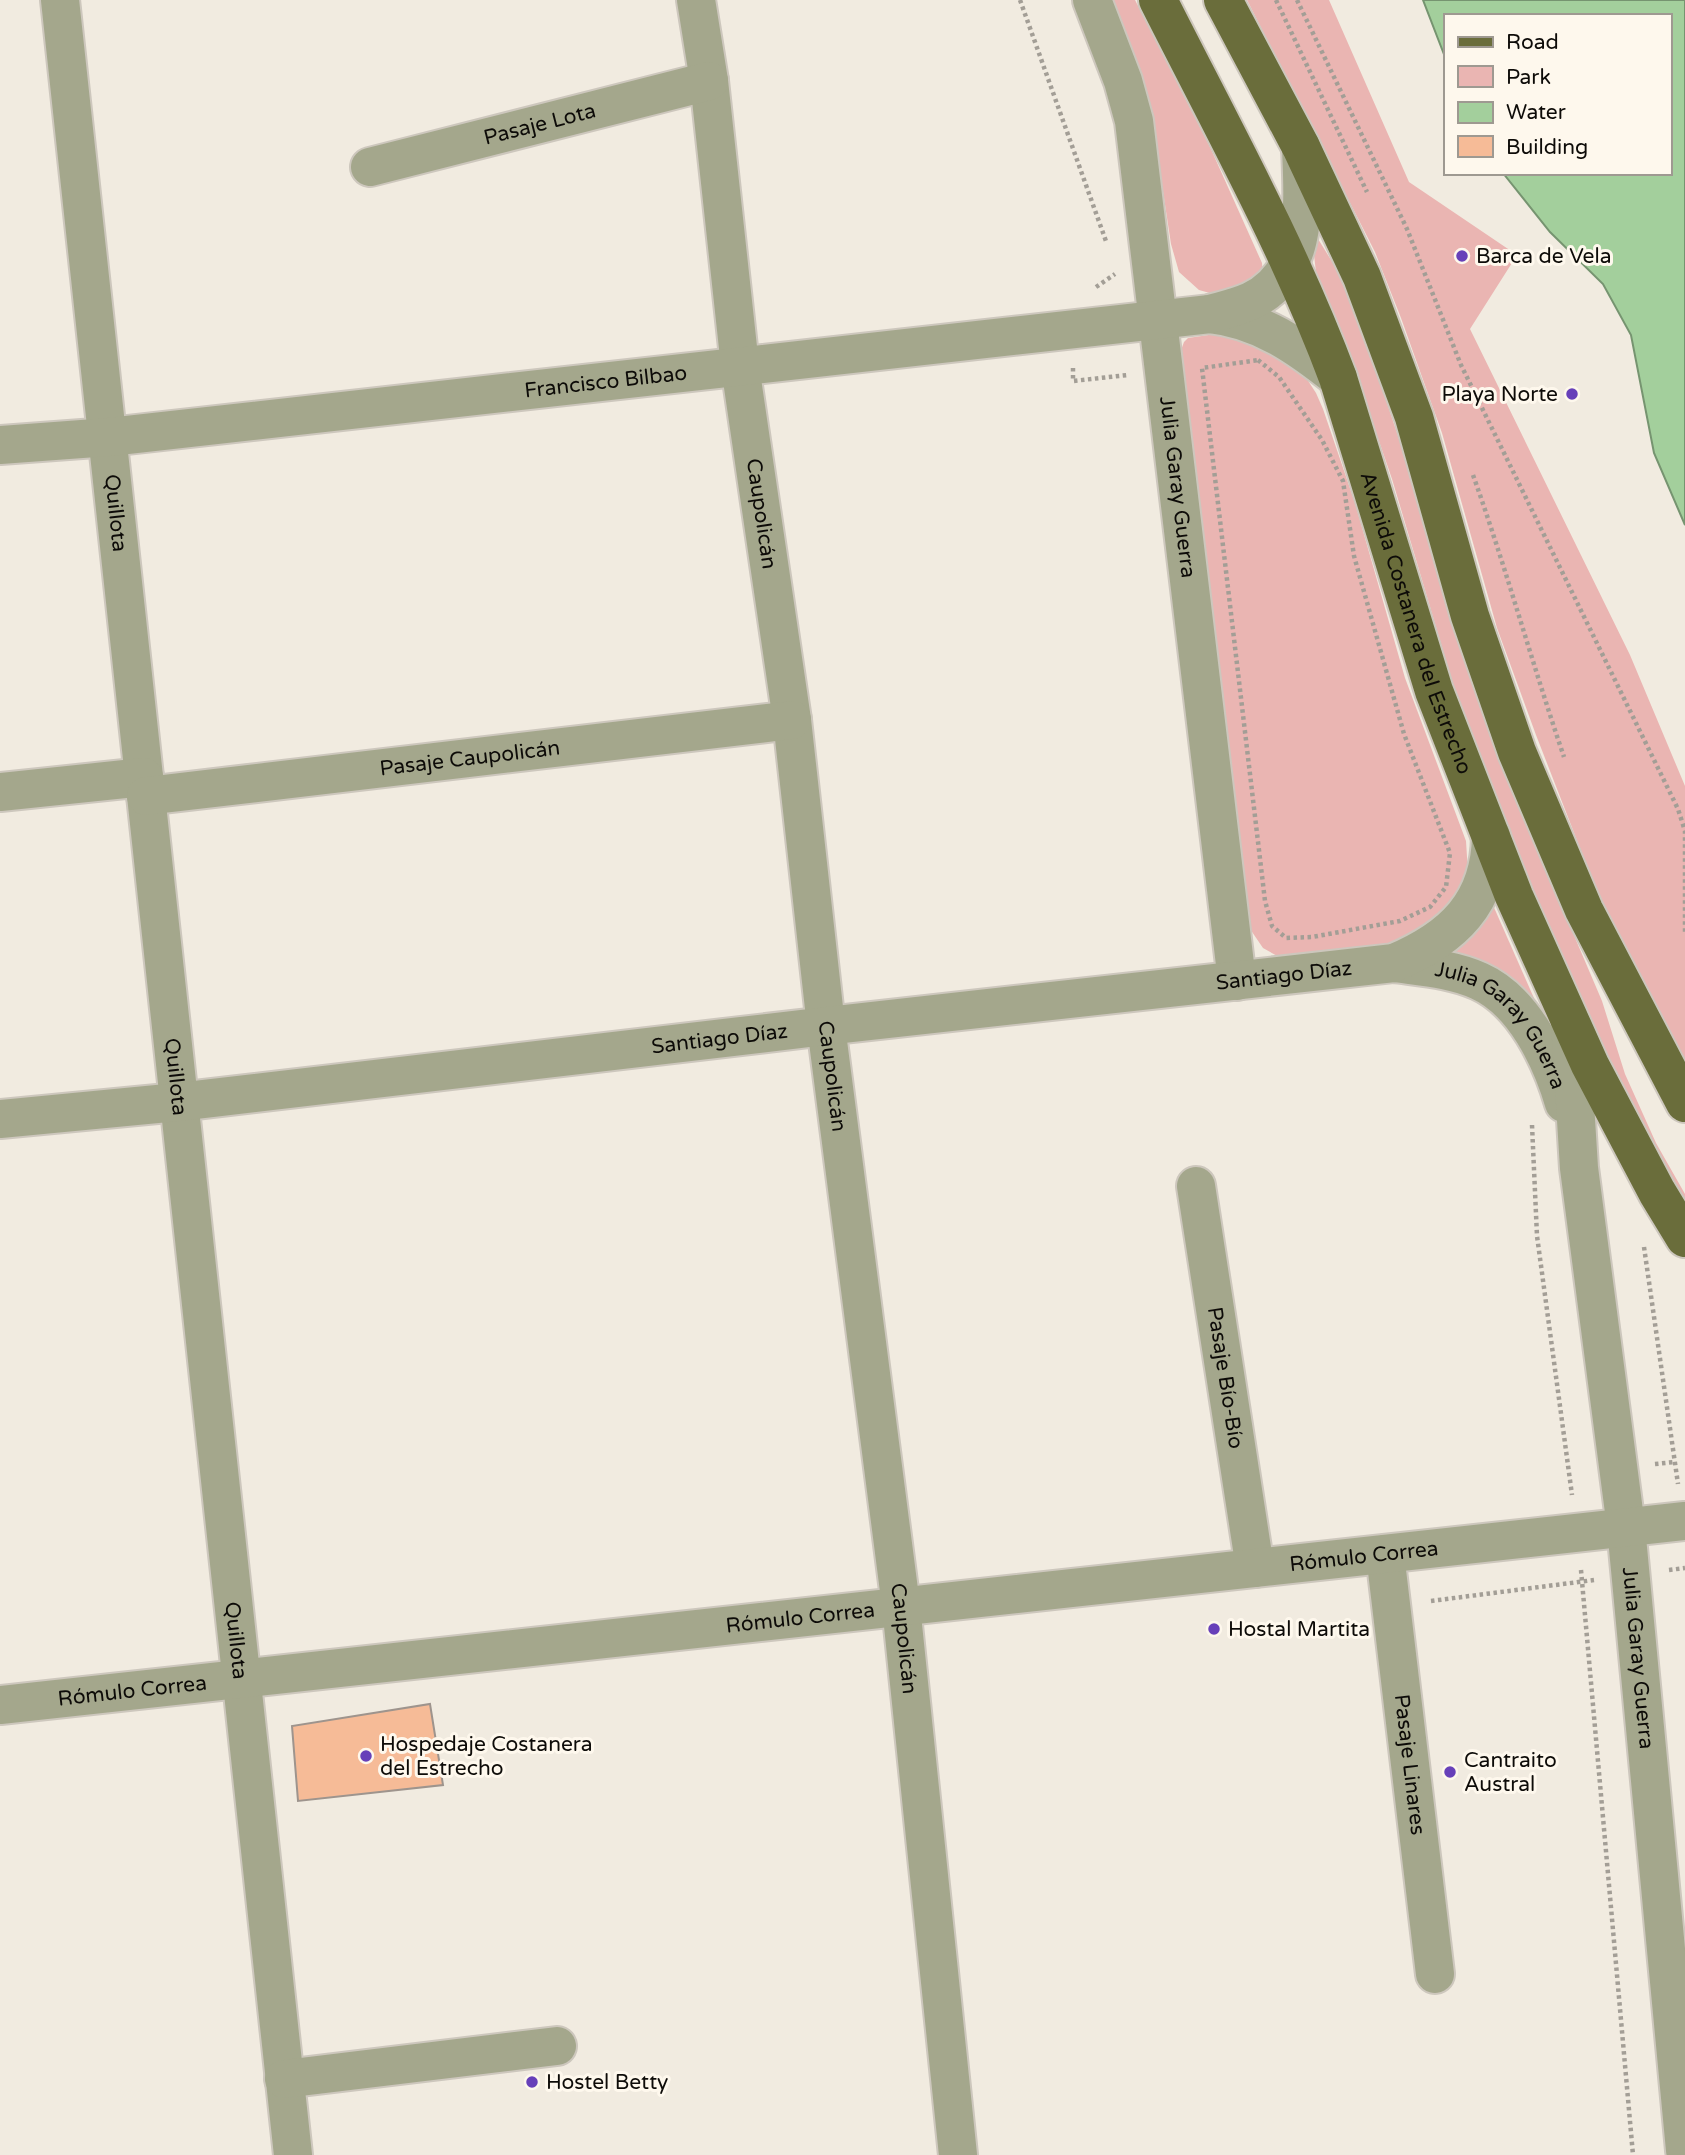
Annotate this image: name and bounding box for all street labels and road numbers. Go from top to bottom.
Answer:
street label: Pasaje Lota [481,98,598,150]
street label: Francisco Bilbao [523,360,688,403]
street label: Julia Garay Guerra [1155,395,1201,579]
street label: Caupolicán [741,457,782,571]
street label: Avenida Costanera del Estrecho [1355,469,1478,778]
street label: Quillota [99,473,133,553]
street label: Pasaje Caupolicán [378,735,561,781]
street label: Santiago Díaz [1214,955,1353,995]
street label: Julia Garay Guerra [1433,956,1571,1092]
street label: Santiago Díaz [650,1018,789,1059]
street label: Caupolicán [813,1019,852,1133]
street label: Quillota [160,1037,193,1117]
street label: Pasaje Bío-Bío [1202,1305,1249,1450]
street label: Rómulo Correa [1288,1536,1440,1577]
street label: Julia Garay Guerra [1617,1566,1659,1750]
street label: Caupolicán [886,1582,923,1695]
street label: Rómulo Correa [724,1597,876,1638]
street label: Quillota [220,1600,253,1681]
street label: Rómulo Correa [56,1670,208,1711]
street label: Pasaje Linares [1389,1693,1431,1836]

